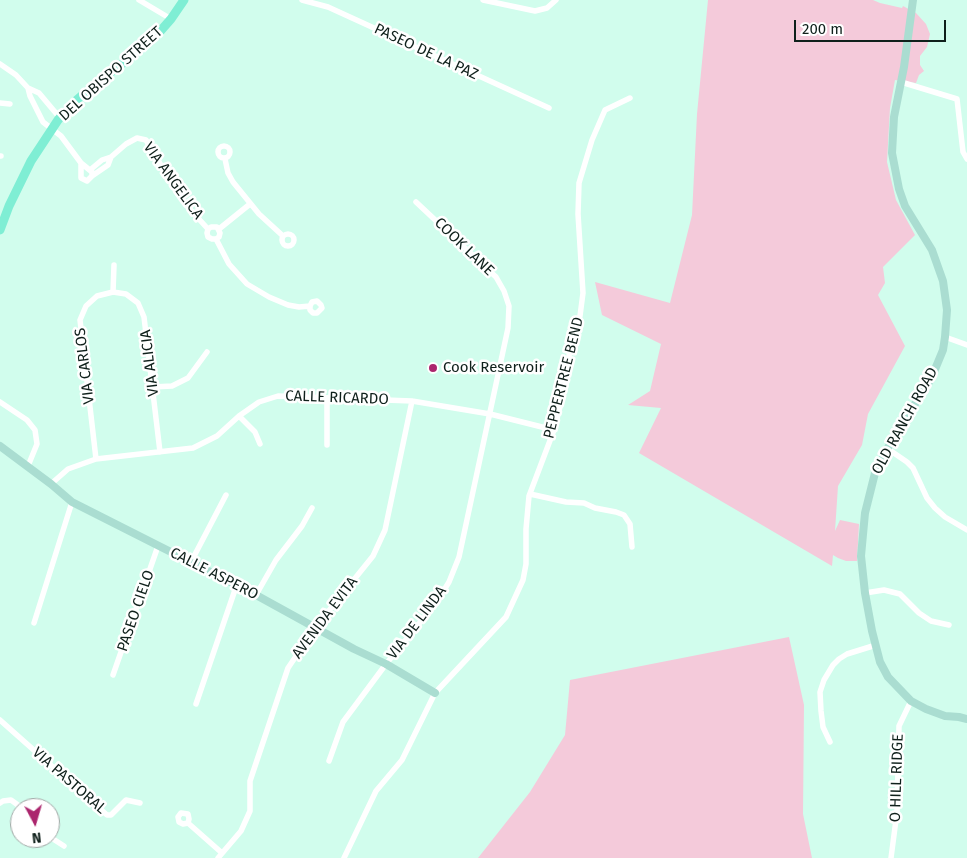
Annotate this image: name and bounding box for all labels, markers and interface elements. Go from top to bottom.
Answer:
scale bar [797,10,950,42]
street label: PASEO DE LA PAZ [371,20,481,84]
text: 200 m [802,20,843,38]
street label: DEL OBISPO STREET [56,23,166,125]
street label: VIA ANGELICA [139,139,207,223]
street label: COOK LANE [430,214,498,280]
street label: PEPPERTREE BEND [540,315,588,441]
street label: VIA CARLOS [71,327,99,405]
street label: VIA ALICIA [137,329,163,397]
place label: Cook Reservoir [443,359,544,377]
marker: Cook Reservoir [427,362,439,374]
street label: OLD RANCH ROAD [868,364,942,478]
street label: CALLE RICARDO [285,387,389,409]
street label: CALLE ASPERO [167,544,261,604]
street label: PASEO CIELO [114,568,158,654]
street label: AVENIDA EVITA [288,573,362,663]
street label: VIA DE LINDA [384,583,450,663]
street label: O HILL RIDGE [886,733,908,823]
street label: VIA PASTORAL [28,744,110,818]
north arrow [10,798,60,848]
text: N [31,828,42,846]

